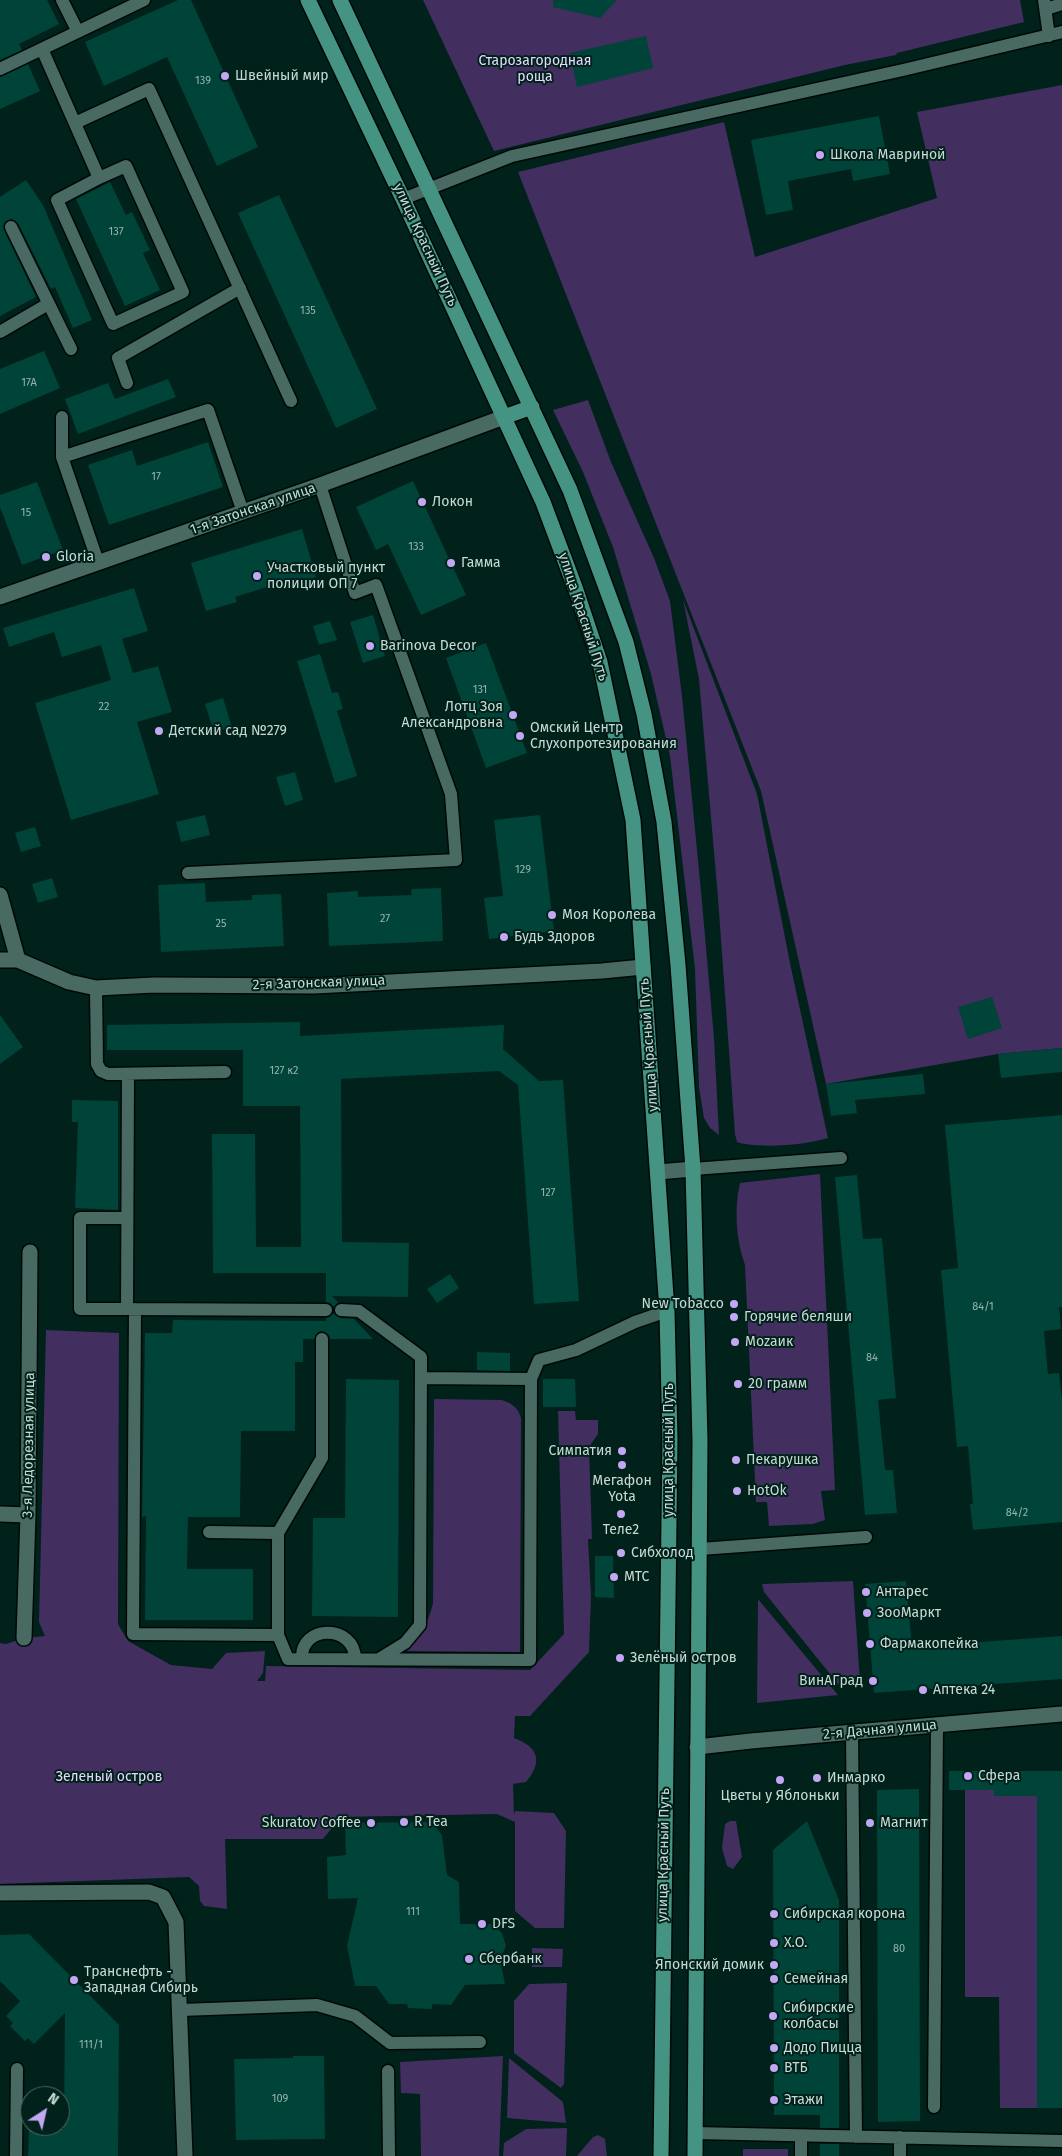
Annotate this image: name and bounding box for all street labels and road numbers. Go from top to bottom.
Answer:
street label: улица Красный Путь [389,181,461,309]
street label: 1-я Затонская улица [188,480,318,538]
street label: улица Красный Путь [554,551,612,683]
street label: 2-я Затонская улица [252,972,386,994]
street label: улица Красный Путь [636,978,662,1112]
street label: 3-я Ледорезная улица [19,1372,39,1518]
street label: улица Красный Путь [661,1383,677,1517]
street label: 2-я Дачная улица [822,1717,938,1743]
street label: улица Красный Путь [654,1788,674,1922]

